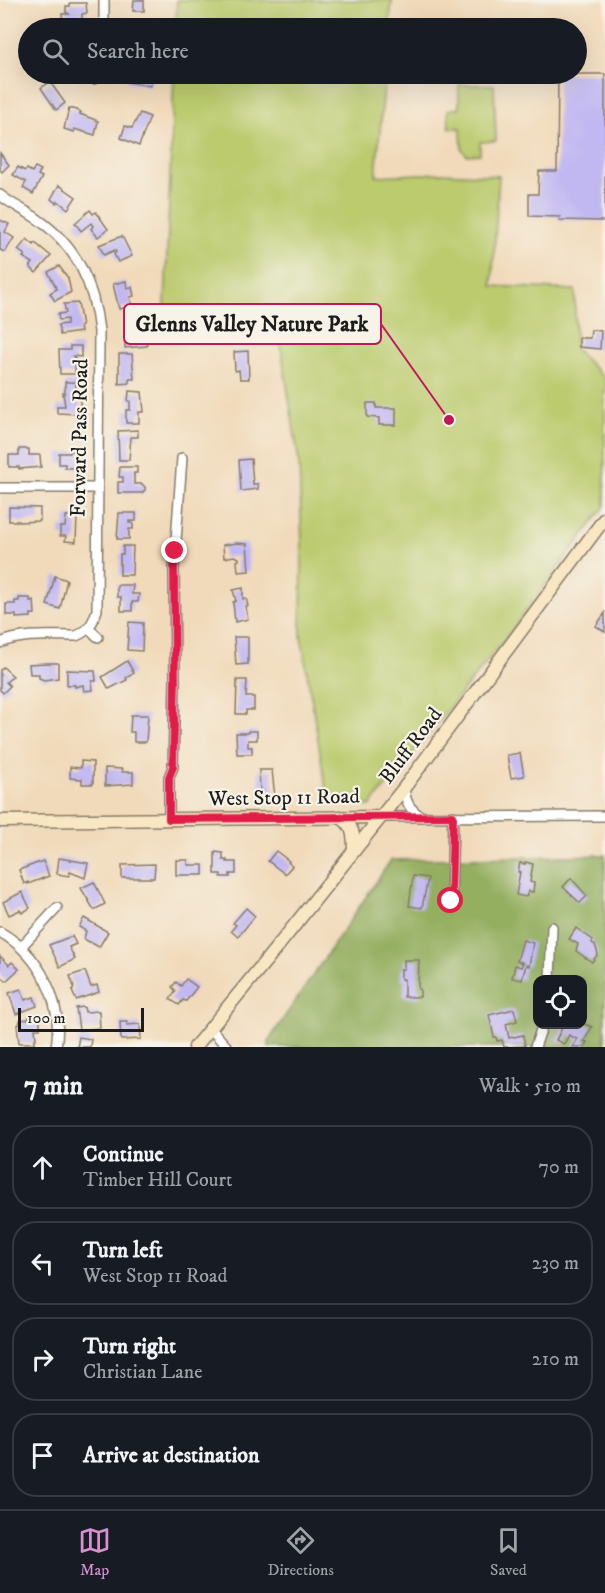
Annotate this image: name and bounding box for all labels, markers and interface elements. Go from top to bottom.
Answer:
search box [18,18,587,84]
icon: search [39,35,72,68]
text: Search here [87,38,189,65]
callout: Glenns Valley Nature Park [124,304,381,344]
text: Glenns Valley Nature Park [135,311,370,338]
street label: Forward Pass Road [66,358,94,517]
route end [161,537,187,563]
street label: Bluff Road [374,702,449,789]
street label: West Stop 11 Road [207,784,361,812]
route start [437,887,463,913]
map controls [533,975,587,1029]
button: locate [533,975,587,1029]
scale bar [18,1005,144,1032]
text: 100 m [27,1008,66,1028]
text: 7 min [24,1070,83,1103]
text: Walk · 510 m [479,1074,581,1099]
text: Continue [83,1141,164,1168]
icon: ahead [26,1151,59,1184]
text: 70 m [538,1155,579,1180]
text: Timber Hill Court [83,1168,232,1193]
text: Turn left [83,1237,163,1264]
icon: left [26,1247,59,1280]
text: 230 m [532,1251,579,1276]
text: West Stop 11 Road [83,1264,227,1289]
text: Turn right [83,1333,176,1360]
icon: right [26,1343,59,1376]
text: 210 m [532,1347,579,1372]
text: Christian Lane [83,1360,202,1385]
icon: arrive [26,1439,59,1472]
text: Arrive at destination [83,1442,260,1469]
tab: Map [78,1524,111,1580]
tab: Directions [267,1524,334,1580]
tab: Saved [490,1524,527,1580]

